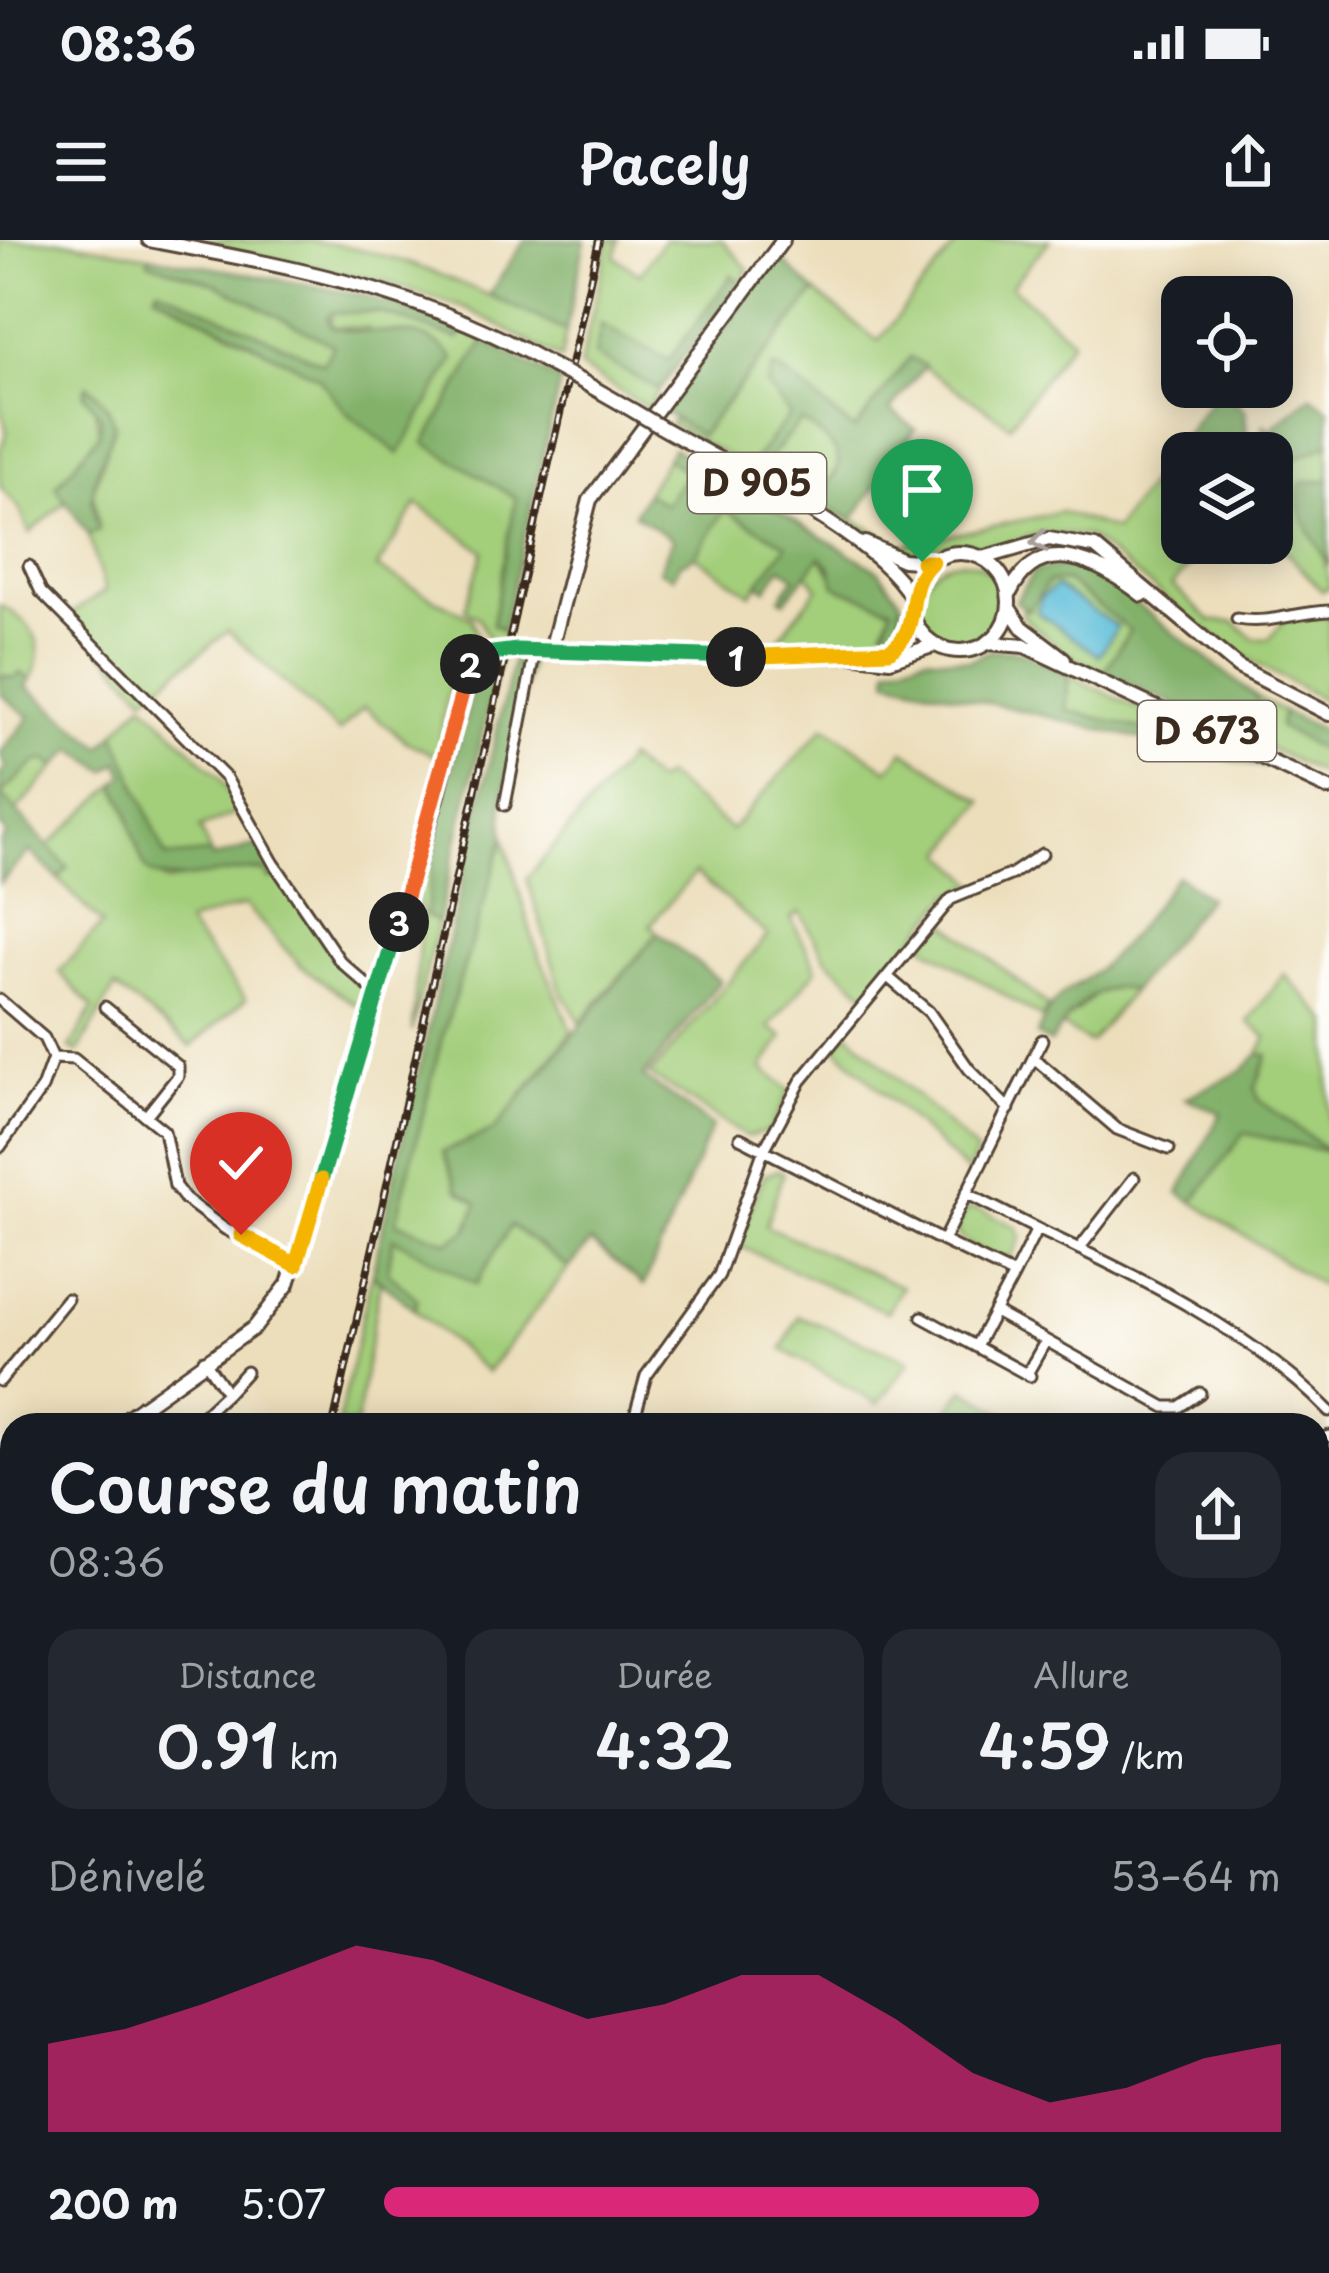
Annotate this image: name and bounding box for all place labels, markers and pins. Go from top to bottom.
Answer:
pin [871,439,973,562]
pin: 1 [706,627,766,687]
pin: 2 [440,634,500,694]
pin: 3 [369,892,429,952]
pin [190,1112,292,1235]

